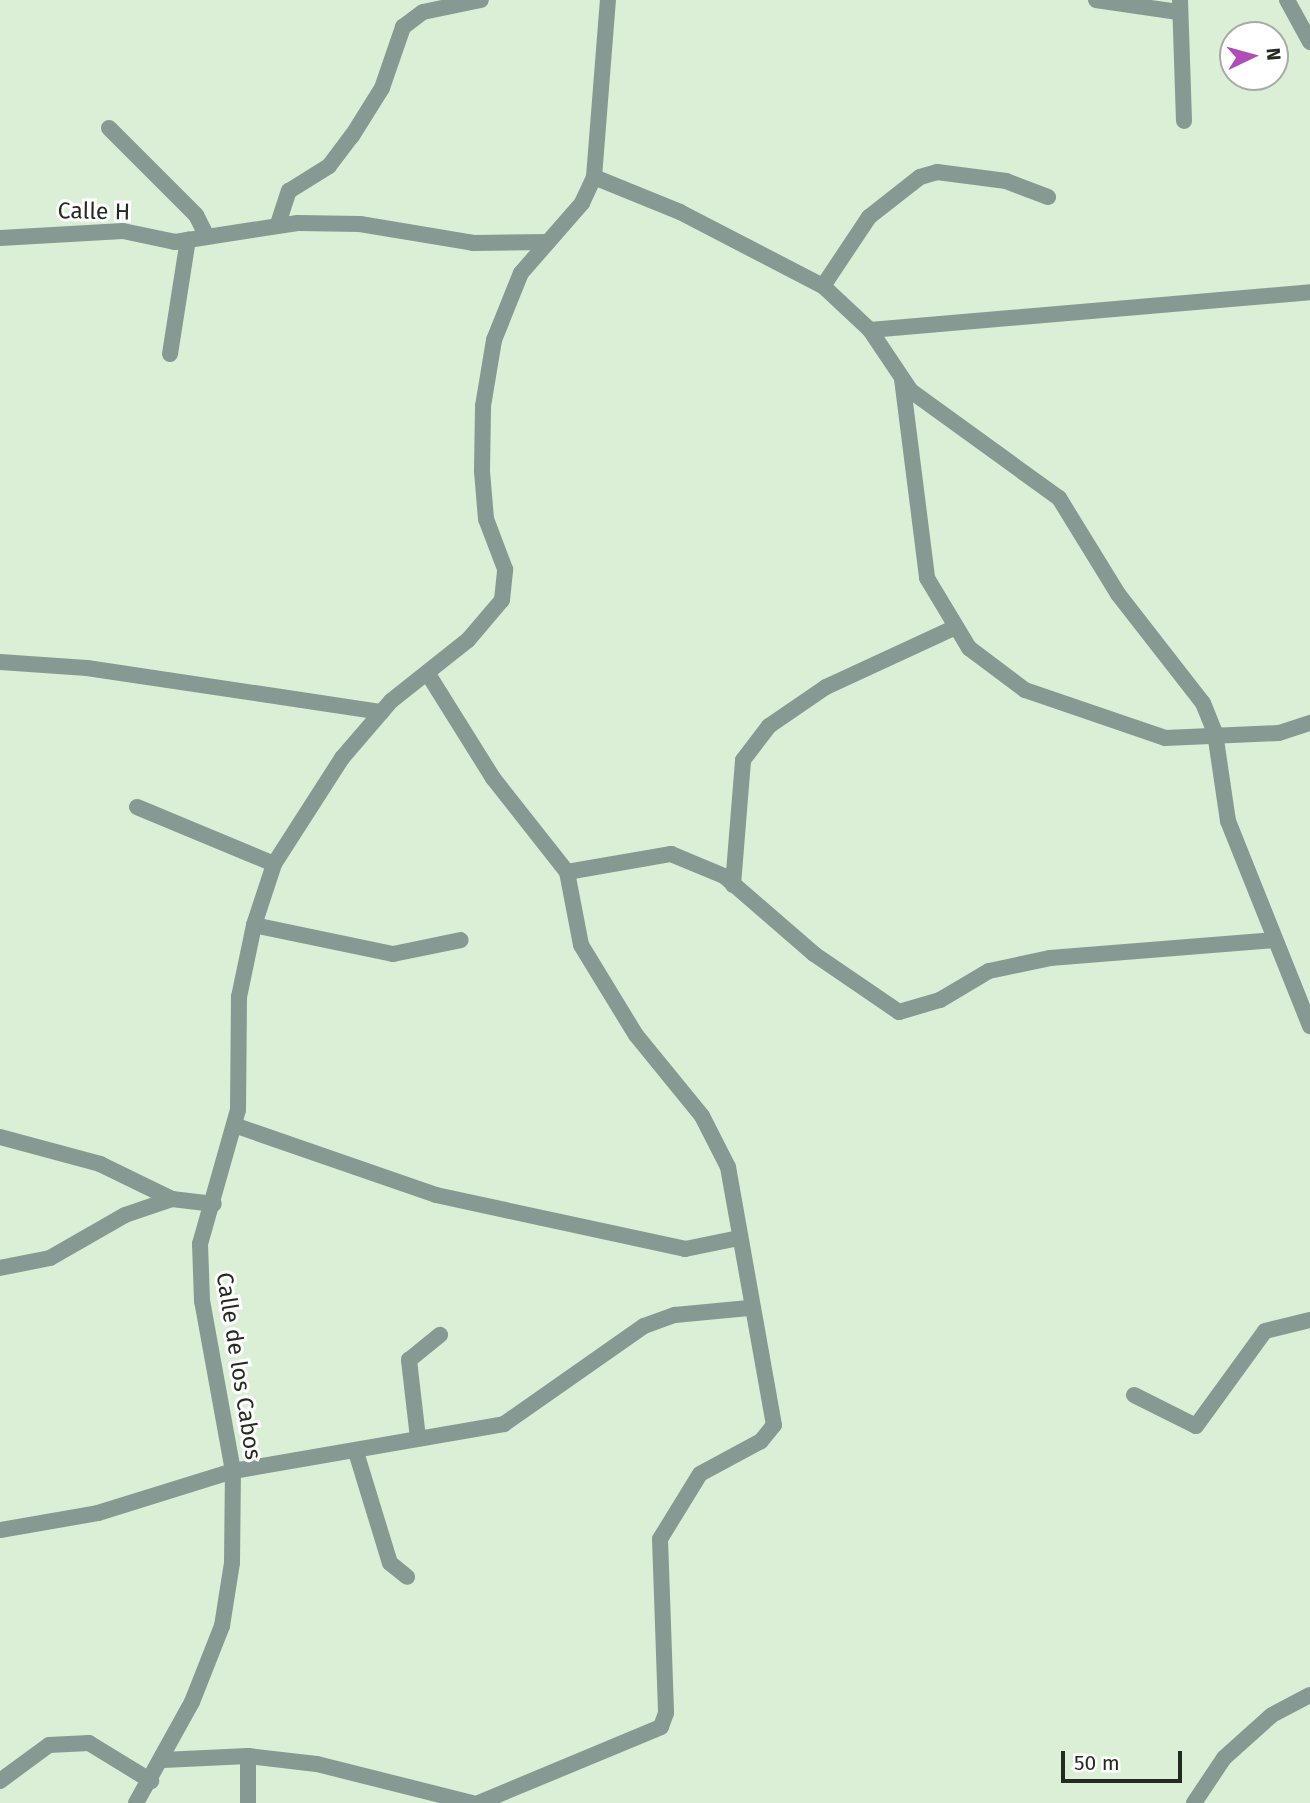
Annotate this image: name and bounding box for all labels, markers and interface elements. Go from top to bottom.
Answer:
north arrow [1219,21,1289,91]
text: N [1261,47,1285,62]
street label: Calle H [57,197,131,225]
street label: Calle de los Cabos [211,1270,267,1462]
scale bar [1065,1736,1186,1780]
text: 50 m [1074,1750,1120,1776]

